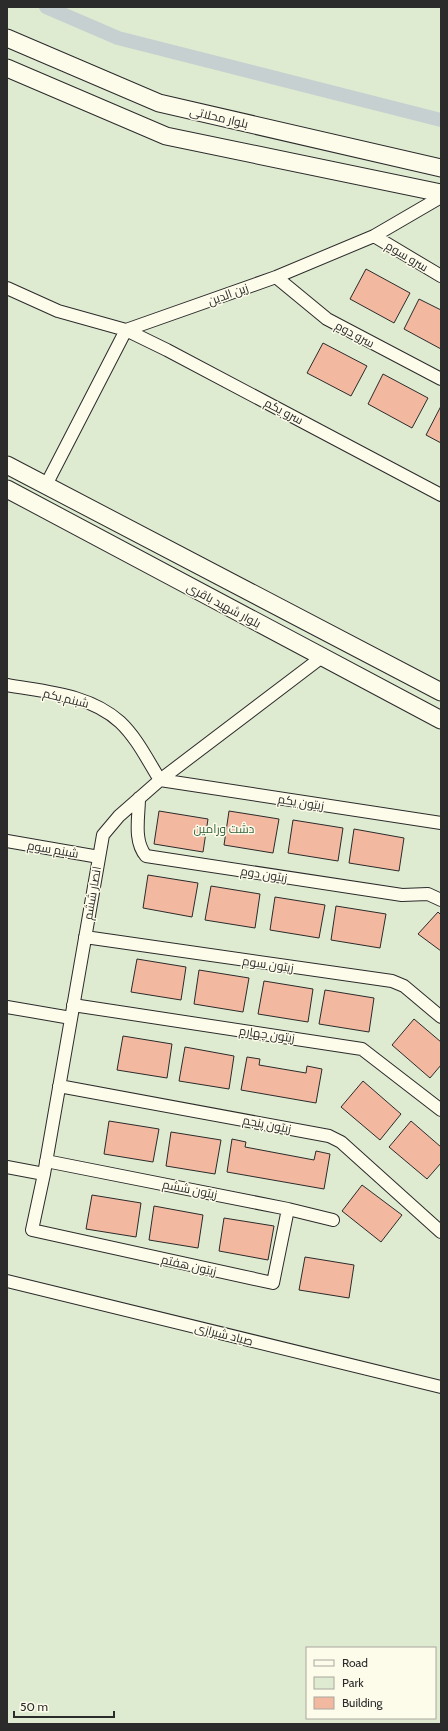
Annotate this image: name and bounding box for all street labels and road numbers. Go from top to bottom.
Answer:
street label: بلوار محلاتی [188,103,250,131]
street label: سرو سوم [383,237,431,275]
street label: زین الدین [206,280,250,308]
street label: سرو دوم [332,317,377,351]
street label: سرو یکم [262,395,306,428]
street label: بلوار شهید باقری [184,579,264,631]
street label: شبنم یکم [41,685,90,712]
street label: زیتون یکم [277,791,325,814]
street label: شبنم سوم [26,837,80,862]
street label: زیتون دوم [239,863,289,886]
street label: انصار ششم [80,865,105,921]
street label: زیتون سوم [241,953,295,976]
street label: زیتون چهارم [238,1023,296,1047]
street label: زیتون پنجم [241,1112,293,1138]
street label: زیتون ششم [161,1176,219,1203]
street label: زیتون هفتم [160,1251,218,1280]
street label: صیاد شیرازی [193,1320,255,1348]

